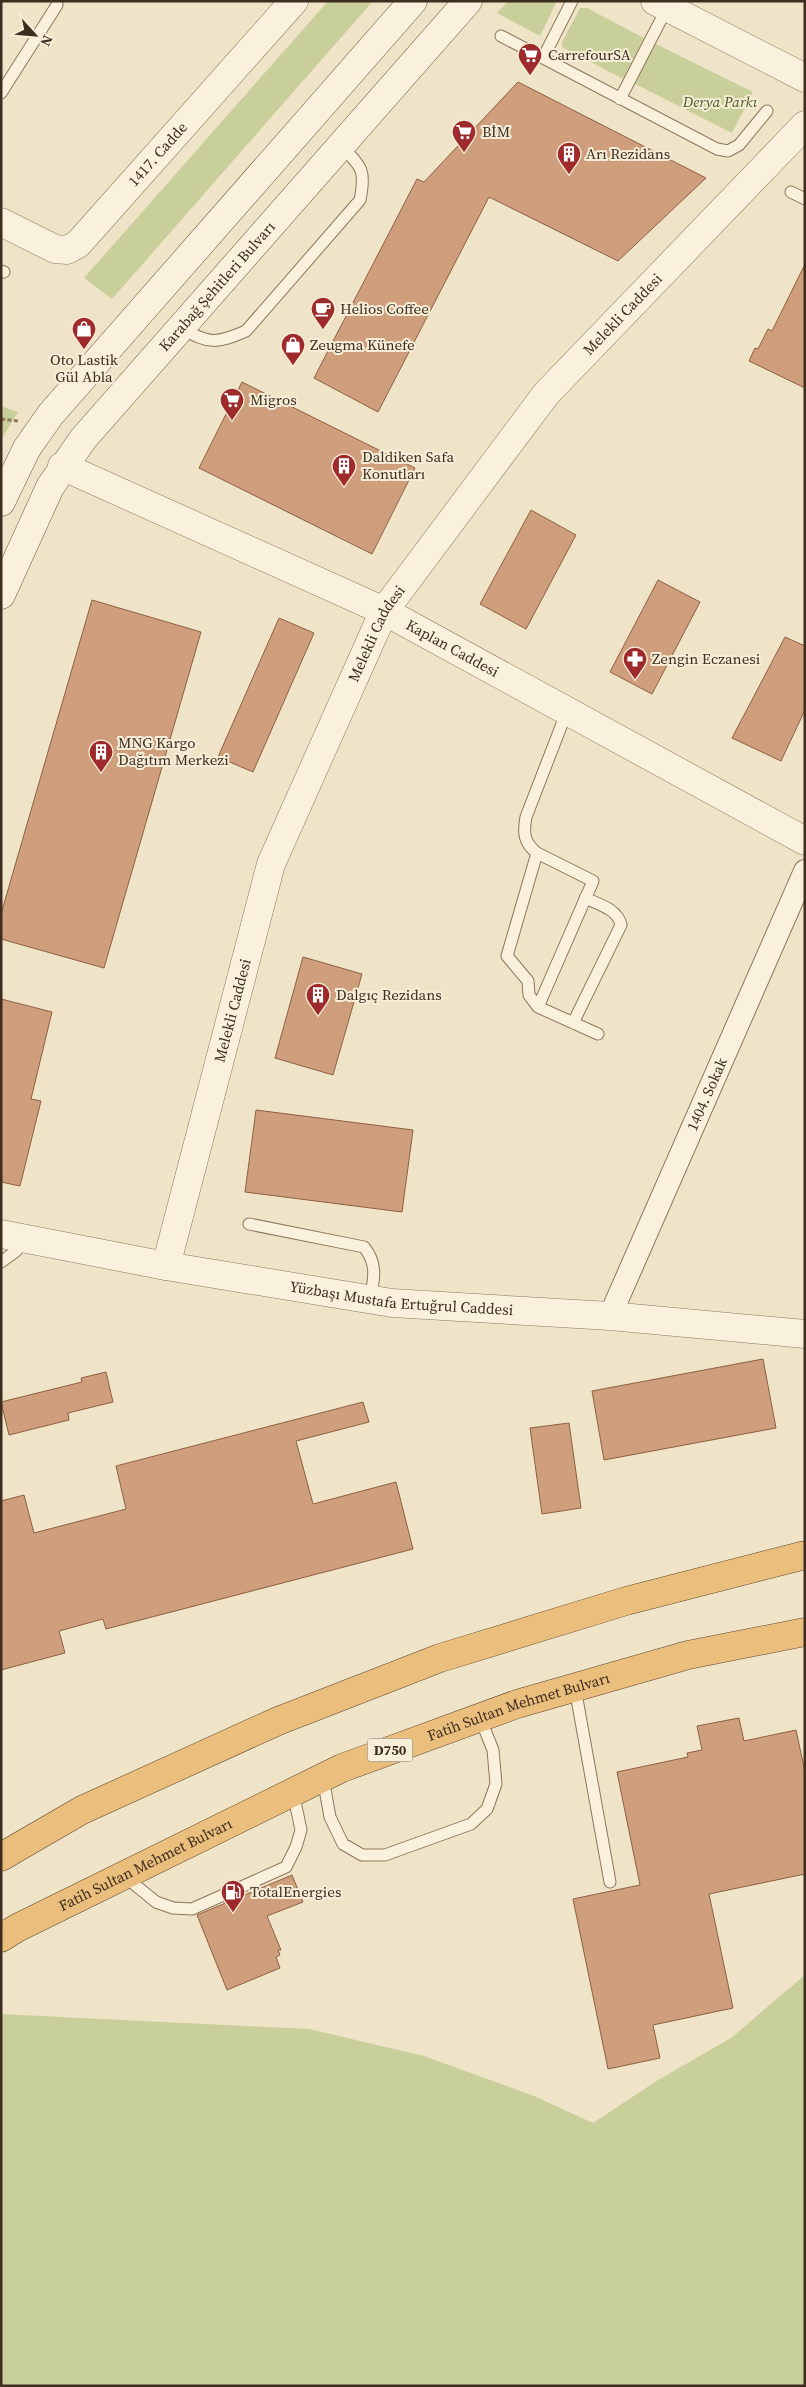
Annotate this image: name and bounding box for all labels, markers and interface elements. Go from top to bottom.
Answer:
north arrow [10,10,60,60]
text: N [35,32,58,50]
supermarket icon: CarrefourSA [517,42,543,76]
place label: CarrefourSA [548,44,631,65]
park label: Derya Parkı [682,91,758,112]
street label: 1417. Cadde [123,117,192,191]
supermarket icon: BİM [451,119,477,153]
place label: BİM [482,121,510,142]
building icon: Arı Rezidans [556,141,582,175]
place label: Arı Rezidans [586,143,670,164]
street label: Karabağ Şehitleri Bulvarı [154,217,280,356]
street label: Melekli Caddesi [578,268,667,360]
cafe icon: Helios Coffee [310,296,336,330]
place label: Helios Coffee [340,298,429,319]
shop icon: Oto Lastik Gül Abla [71,316,97,350]
shop icon: Zeugma Künefe [280,332,306,366]
place label: Zeugma Künefe [310,334,415,355]
place label: Oto Lastik Gül Abla [50,349,119,387]
supermarket icon: Migros [219,387,245,421]
place label: Migros [250,389,297,410]
place label: Daldiken Safa Konutları [362,446,454,484]
building icon: Daldiken Safa Konutları [331,453,357,487]
street label: Melekli Caddesi [343,581,410,685]
street label: Kaplan Caddesi [402,614,503,682]
pharmacy icon: Zengin Eczanesi [622,646,648,680]
place label: Zengin Eczanesi [652,648,760,669]
place label: MNG Kargo Dağıtım Merkezi [118,732,229,770]
building icon: MNG Kargo Dağıtım Merkezi [88,739,114,773]
street label: Melekli Caddesi [209,956,256,1064]
building icon: Dalgıç Rezidans [305,982,331,1016]
place label: Dalgıç Rezidans [336,984,442,1005]
street label: 1404. Sokak [681,1054,732,1134]
street label: Yüzbaşı Mustafa Ertuğrul Caddesi [288,1275,514,1320]
street label: Fatih Sultan Mehmet Bulvarı [424,1667,612,1746]
road number: D750 [368,1738,412,1762]
street label: Fatih Sultan Mehmet Bulvarı [55,1813,235,1916]
fuel station icon: TotalEnergies [220,1879,246,1913]
place label: TotalEnergies [250,1881,341,1902]

